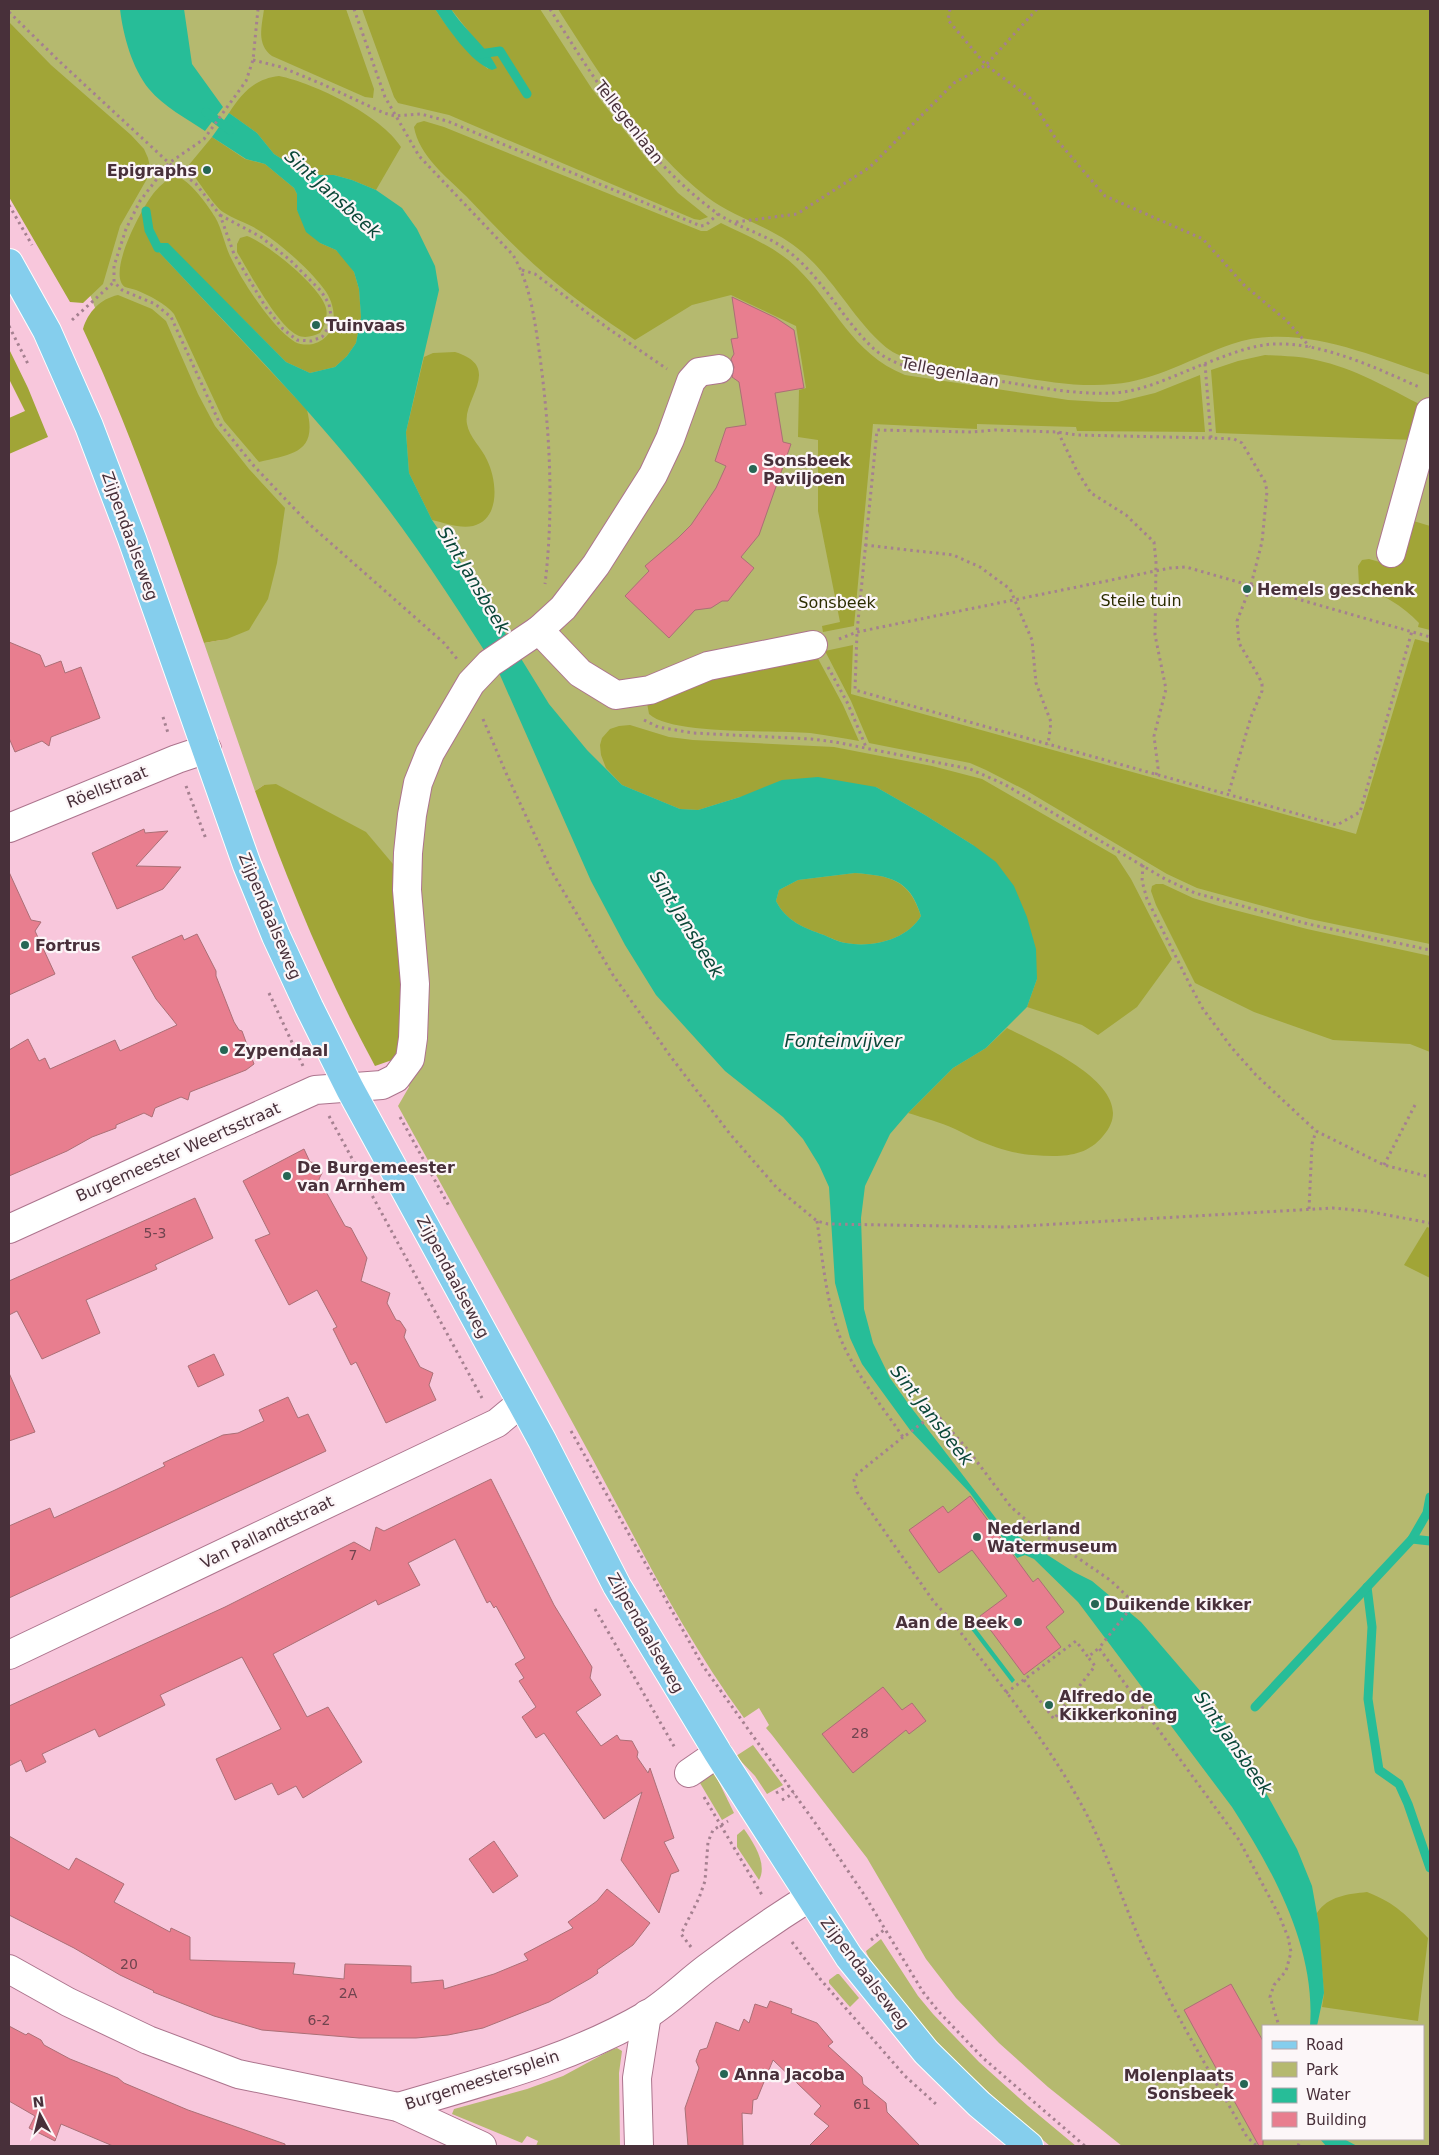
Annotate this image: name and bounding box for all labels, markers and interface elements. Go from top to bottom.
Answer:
street label: Tellegenlaan [590,76,667,167]
water label: Sint Jansbeek [281,145,386,244]
place label: Epigraphs [107,161,197,180]
marker: Epigraphs [201,164,213,176]
place label: Tuinvaas [326,316,405,335]
marker: Tuinvaas [310,319,322,331]
street label: Tellegenlaan [898,353,1001,391]
place label: Sonsbeek Paviljoen [763,451,851,488]
marker: Sonsbeek Paviljoen [747,463,759,475]
street label: Zijpendaalseweg [98,469,162,603]
water label: Sint Jansbeek [434,522,515,639]
place label: Hemels geschenk [1257,580,1415,599]
marker: Hemels geschenk [1241,583,1253,595]
park label: Steile tuin [1100,591,1182,610]
park label: Sonsbeek [798,593,877,612]
street label: Röellstraat [64,762,150,812]
street label: Zijpendaalseweg [235,850,305,982]
water label: Sint Jansbeek [646,867,729,983]
place label: Fortrus [35,936,101,955]
marker: Fortrus [19,939,31,951]
water label: Fonteinvijver [784,1030,903,1051]
place label: Zypendaal [234,1041,328,1060]
marker: Zypendaal [218,1044,230,1056]
street label: Burgemeester Weertsstraat [73,1098,283,1206]
place label: De Burgemeester van Arnhem [297,1158,455,1195]
marker: De Burgemeester van Arnhem [281,1170,293,1182]
street label: Zijpendaalseweg [413,1213,493,1341]
house number: 5-3 [144,1225,166,1241]
water label: Sint Jansbeek [886,1361,979,1471]
street label: Van Pallandtstraat [197,1492,337,1572]
place label: Nederland Watermuseum [987,1519,1118,1556]
marker: Nederland Watermuseum [971,1531,983,1543]
house number: 7 [349,1547,357,1563]
street label: Zijpendaalseweg [604,1570,688,1696]
place label: Duikende kikker [1105,1595,1251,1614]
marker: Duikende kikker [1089,1598,1101,1610]
place label: Aan de Beek [895,1613,1008,1632]
marker: Aan de Beek [1012,1616,1024,1628]
place label: Alfredo de Kikkerkoning [1059,1687,1177,1724]
water label: Sint Jansbeek [1190,1687,1278,1800]
marker: Alfredo de Kikkerkoning [1043,1699,1055,1711]
house number: 28 [851,1725,869,1741]
street label: Zijpendaalseweg [817,1913,913,2033]
house number: 20 [120,1956,138,1972]
house number: 2A [339,1985,358,2001]
house number: 6-2 [308,2012,330,2028]
legend [1262,2025,1424,2140]
text: Road [1306,2036,1344,2054]
street label: Burgemeestersplein [402,2046,562,2114]
text: Park [1306,2061,1339,2079]
place label: Anna Jacoba [734,2065,845,2084]
place label: Molenplaats Sonsbeek [1124,2066,1234,2103]
marker: Anna Jacoba [718,2068,730,2080]
marker: Molenplaats Sonsbeek [1238,2078,1250,2090]
text: Water [1306,2086,1351,2104]
north arrow [15,2090,65,2140]
text: N [32,2093,45,2111]
house number: 61 [853,2096,871,2112]
text: Building [1306,2111,1367,2129]

